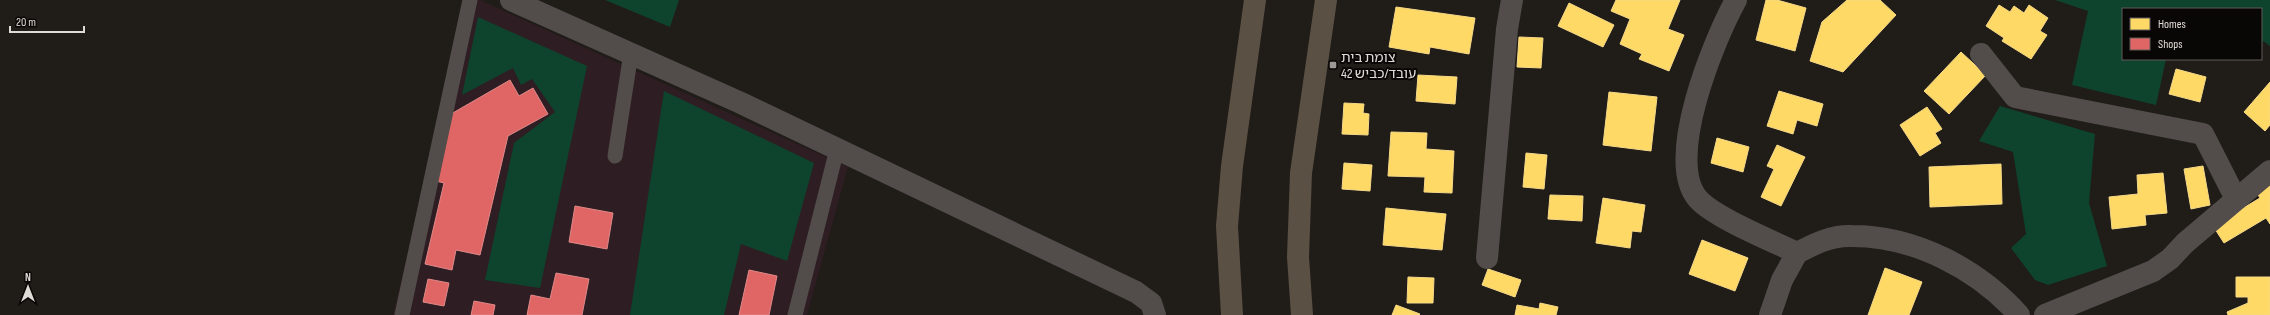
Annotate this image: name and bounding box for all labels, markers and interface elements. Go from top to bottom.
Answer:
scale bar [10,8,84,34]
legend [2122,8,2262,60]
text: 20 m [16,15,36,30]
text: Homes [2158,17,2186,32]
text: Shops [2158,37,2183,52]
place label: צומת בית עובד/כביש 42 [1341,49,1416,82]
marker: צומת בית עובד/כביש 42 [1328,60,1338,70]
north arrow [8,267,48,307]
text: N [25,271,31,284]

